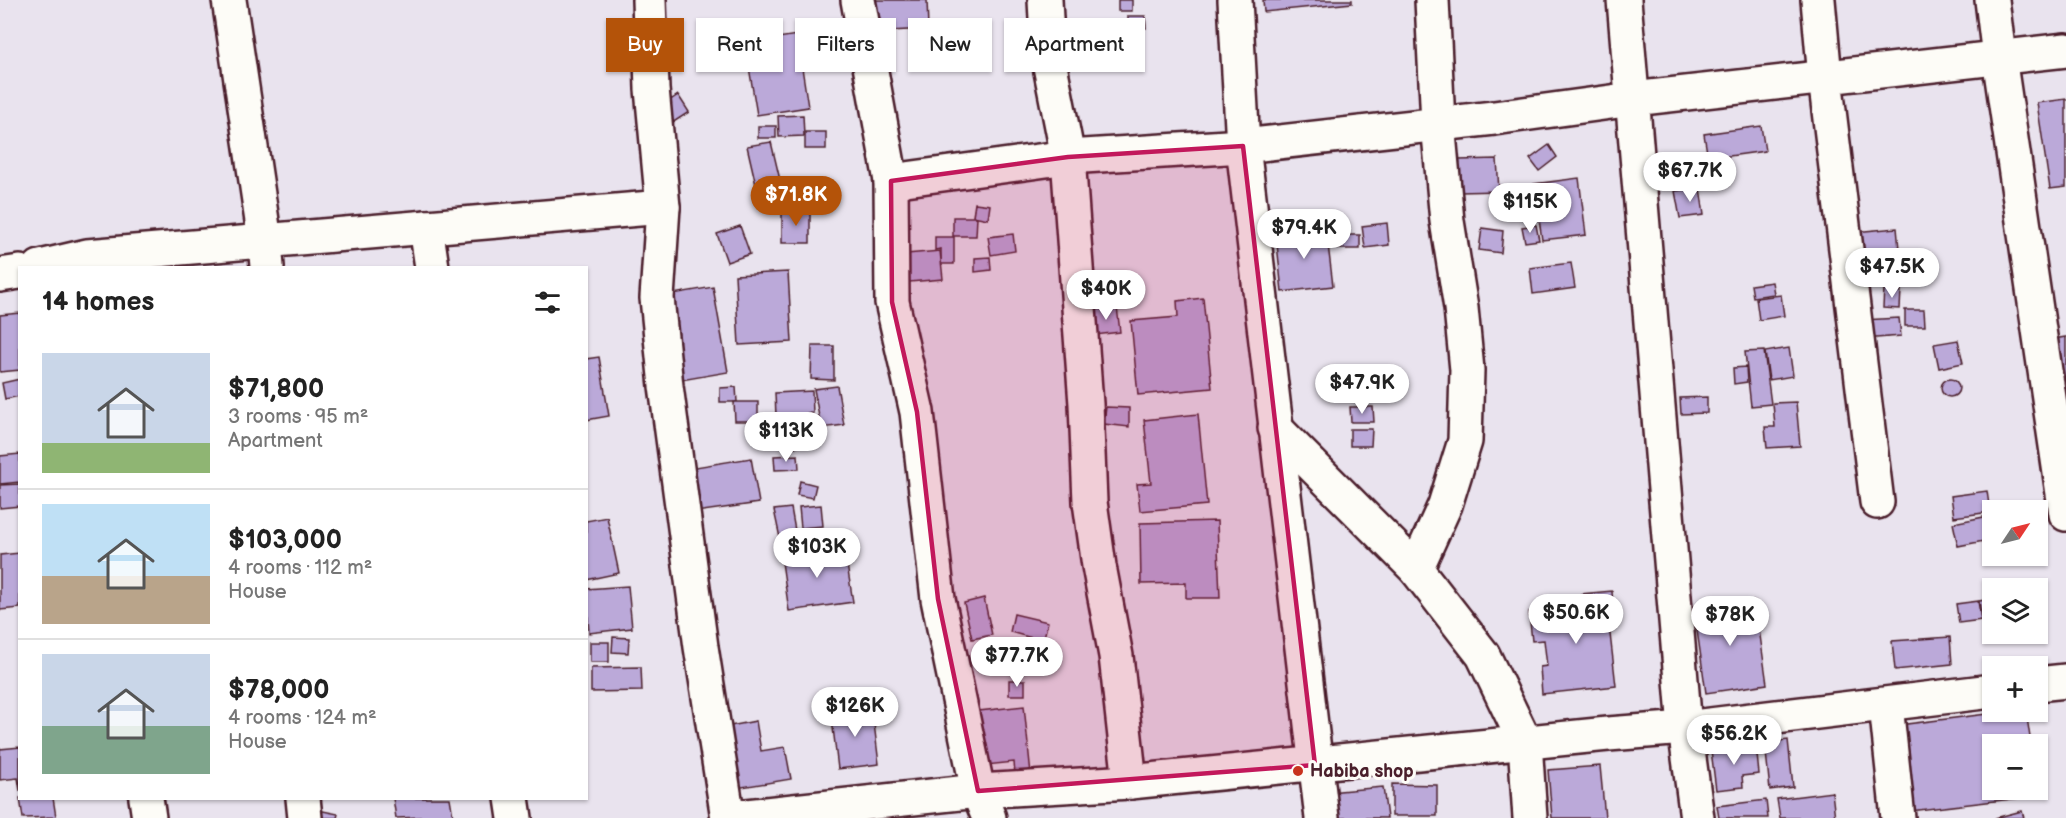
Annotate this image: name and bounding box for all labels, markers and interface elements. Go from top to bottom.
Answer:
chip: Buy [606,18,684,72]
chip: Rent [696,18,783,72]
chip: Filters [795,18,896,72]
chip: New [908,18,992,72]
chip: Apartment [1004,18,1145,72]
pin: $67.7K [1641,152,1739,203]
text: $67.7K [1657,159,1723,183]
pin: $71.8K [747,176,845,227]
text: $71.8K [765,183,827,207]
pin: $115K [1488,183,1572,234]
text: $115K [1502,190,1558,214]
pin: $79.4K [1255,209,1353,260]
text: $79.4K [1271,216,1337,240]
pin: $47.5K [1843,248,1941,299]
text: $47.5K [1859,255,1925,279]
pin: $40K [1070,270,1142,321]
text: $40K [1080,277,1132,301]
icon: filters [531,286,564,319]
text: 14 homes [42,287,154,318]
pin: $47.9K [1313,364,1411,415]
text: $47.9K [1329,371,1395,395]
text: $71,800 [228,374,324,405]
icon: home [90,377,162,449]
text: 3 rooms · 95 m² [228,405,368,429]
pin: $113K [744,412,828,463]
text: $113K [758,419,814,443]
text: Apartment [228,429,323,453]
north arrow [1982,500,2048,566]
map controls [1982,500,2048,800]
text: $103,000 [228,525,342,556]
icon: home [90,528,162,600]
pin: $103K [775,528,859,579]
text: $103K [787,535,847,559]
text: 4 rooms · 112 m² [228,556,372,580]
button: layers [1982,578,2048,644]
text: House [228,580,287,604]
pin: $50.6K [1527,594,1625,645]
pin: $78K [1694,596,1766,647]
text: $50.6K [1542,601,1610,625]
text: $78K [1705,603,1755,627]
pin: $77.7K [968,637,1066,688]
text: $77.7K [985,644,1049,668]
button: + [1982,656,2048,722]
text: $78,000 [228,675,329,706]
icon: home [90,678,162,750]
pin: $126K [813,687,897,738]
text: $126K [825,694,885,718]
text: 4 rooms · 124 m² [228,706,377,730]
pin: $56.2K [1685,715,1783,766]
text: $56.2K [1701,722,1767,746]
text: House [228,730,287,754]
button: − [1982,734,2048,800]
place label: Habiba shop [1310,761,1414,782]
marker: Habiba shop [1291,764,1305,778]

